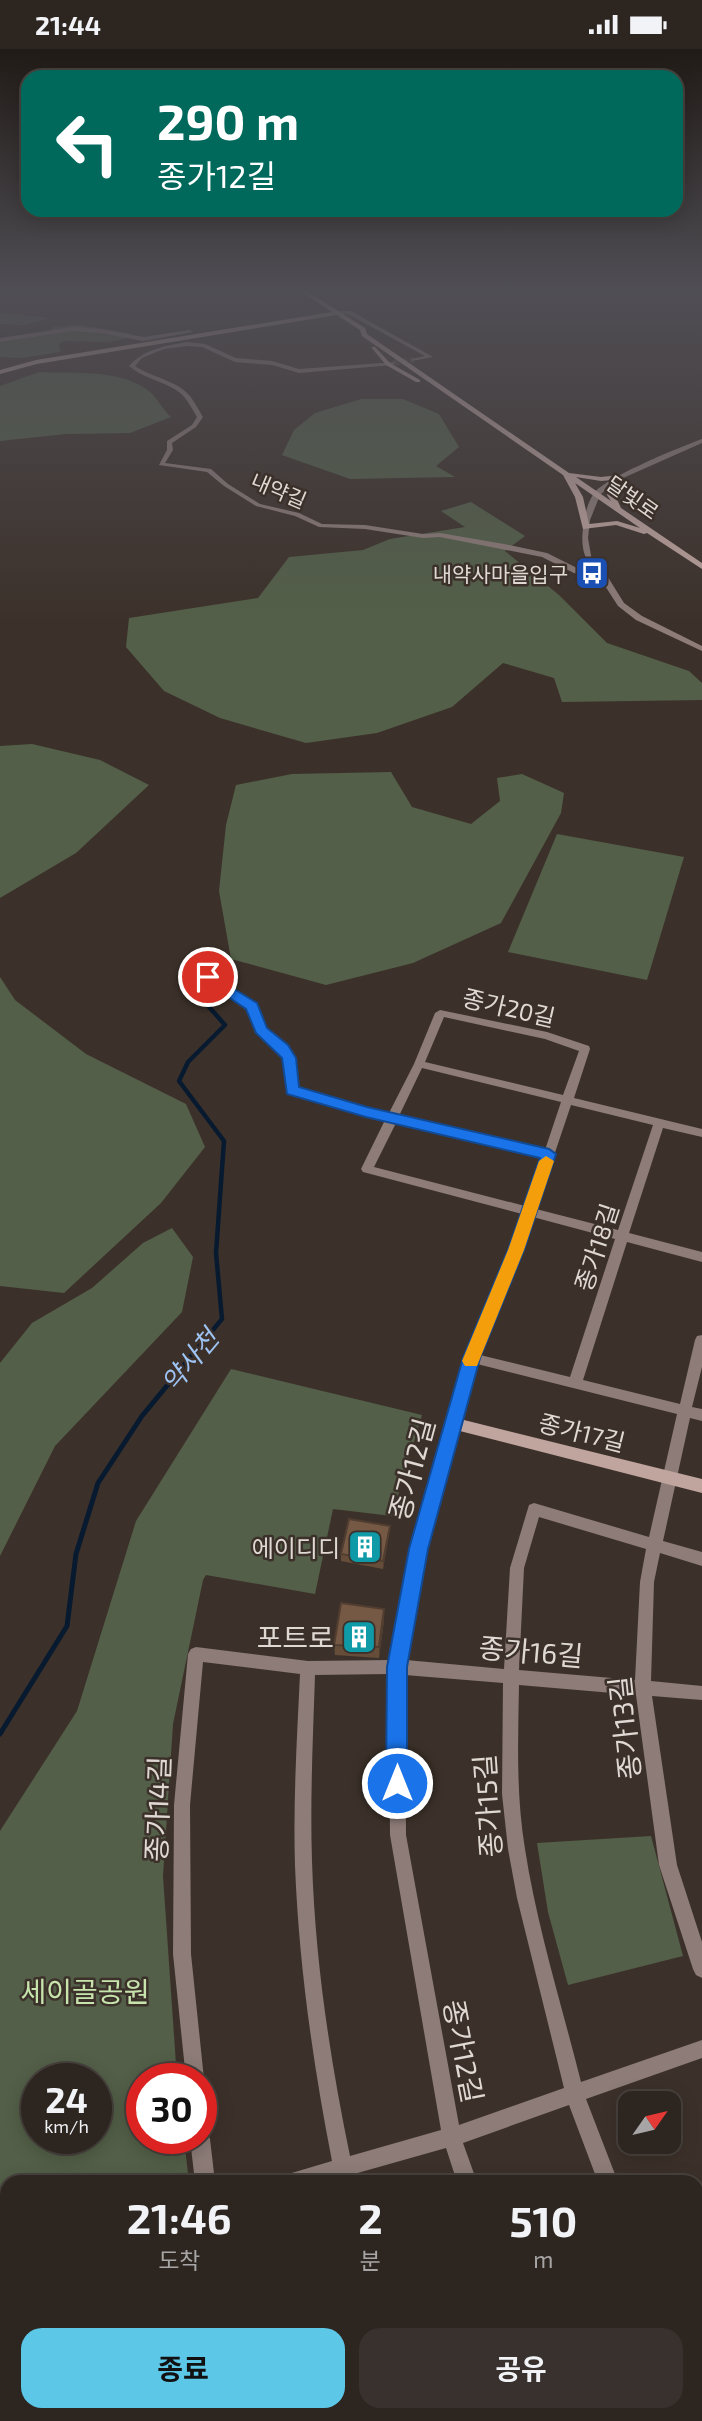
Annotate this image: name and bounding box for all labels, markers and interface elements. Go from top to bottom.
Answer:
text: 21:44 [35,9,101,40]
text: 290 m [157,91,299,150]
icon: left [42,98,133,189]
text: 종가12길 [157,156,276,194]
street label: 내약길 [247,467,311,513]
street label: 달빛로 [602,470,664,524]
bus stop icon: 내약사마을입구 [573,554,611,592]
place label: 내약사마을입구 [433,561,568,586]
pin [178,947,238,1007]
icon: arrive [189,958,227,996]
street label: 종가20길 [460,982,558,1032]
street label: 종가18길 [568,1200,624,1294]
water label: 약사천 [154,1320,226,1397]
street label: 종가17길 [536,1407,628,1457]
street label: 종가12길 [381,1414,441,1524]
building icon: 에이디디 [346,1528,384,1566]
place label: 에이디디 [252,1533,340,1562]
building icon: 포트로 [340,1618,378,1656]
place label: 포트로 [257,1620,334,1654]
street label: 종가16길 [477,1630,585,1672]
street label: 종가13길 [602,1675,646,1781]
position arrow [360,1746,434,1820]
street label: 종가15길 [466,1753,508,1859]
street label: 종가14길 [138,1756,176,1862]
park label: 세이골공원 [21,1974,149,2008]
street label: 종가12길 [437,1997,491,2105]
speed limit sign: 30 [126,2063,217,2154]
text: 24 [45,2078,88,2120]
north arrow [618,2091,681,2154]
map controls [618,2091,681,2154]
text: km/h [44,2115,89,2137]
text: 21:46 [127,2192,232,2242]
text: 2 [358,2192,383,2242]
text: 510 [509,2195,577,2245]
text: m [533,2245,553,2273]
text: 도착 [158,2246,200,2274]
text: 분 [360,2246,381,2274]
button: 종료 [21,2328,345,2408]
button: 공유 [359,2328,683,2408]

